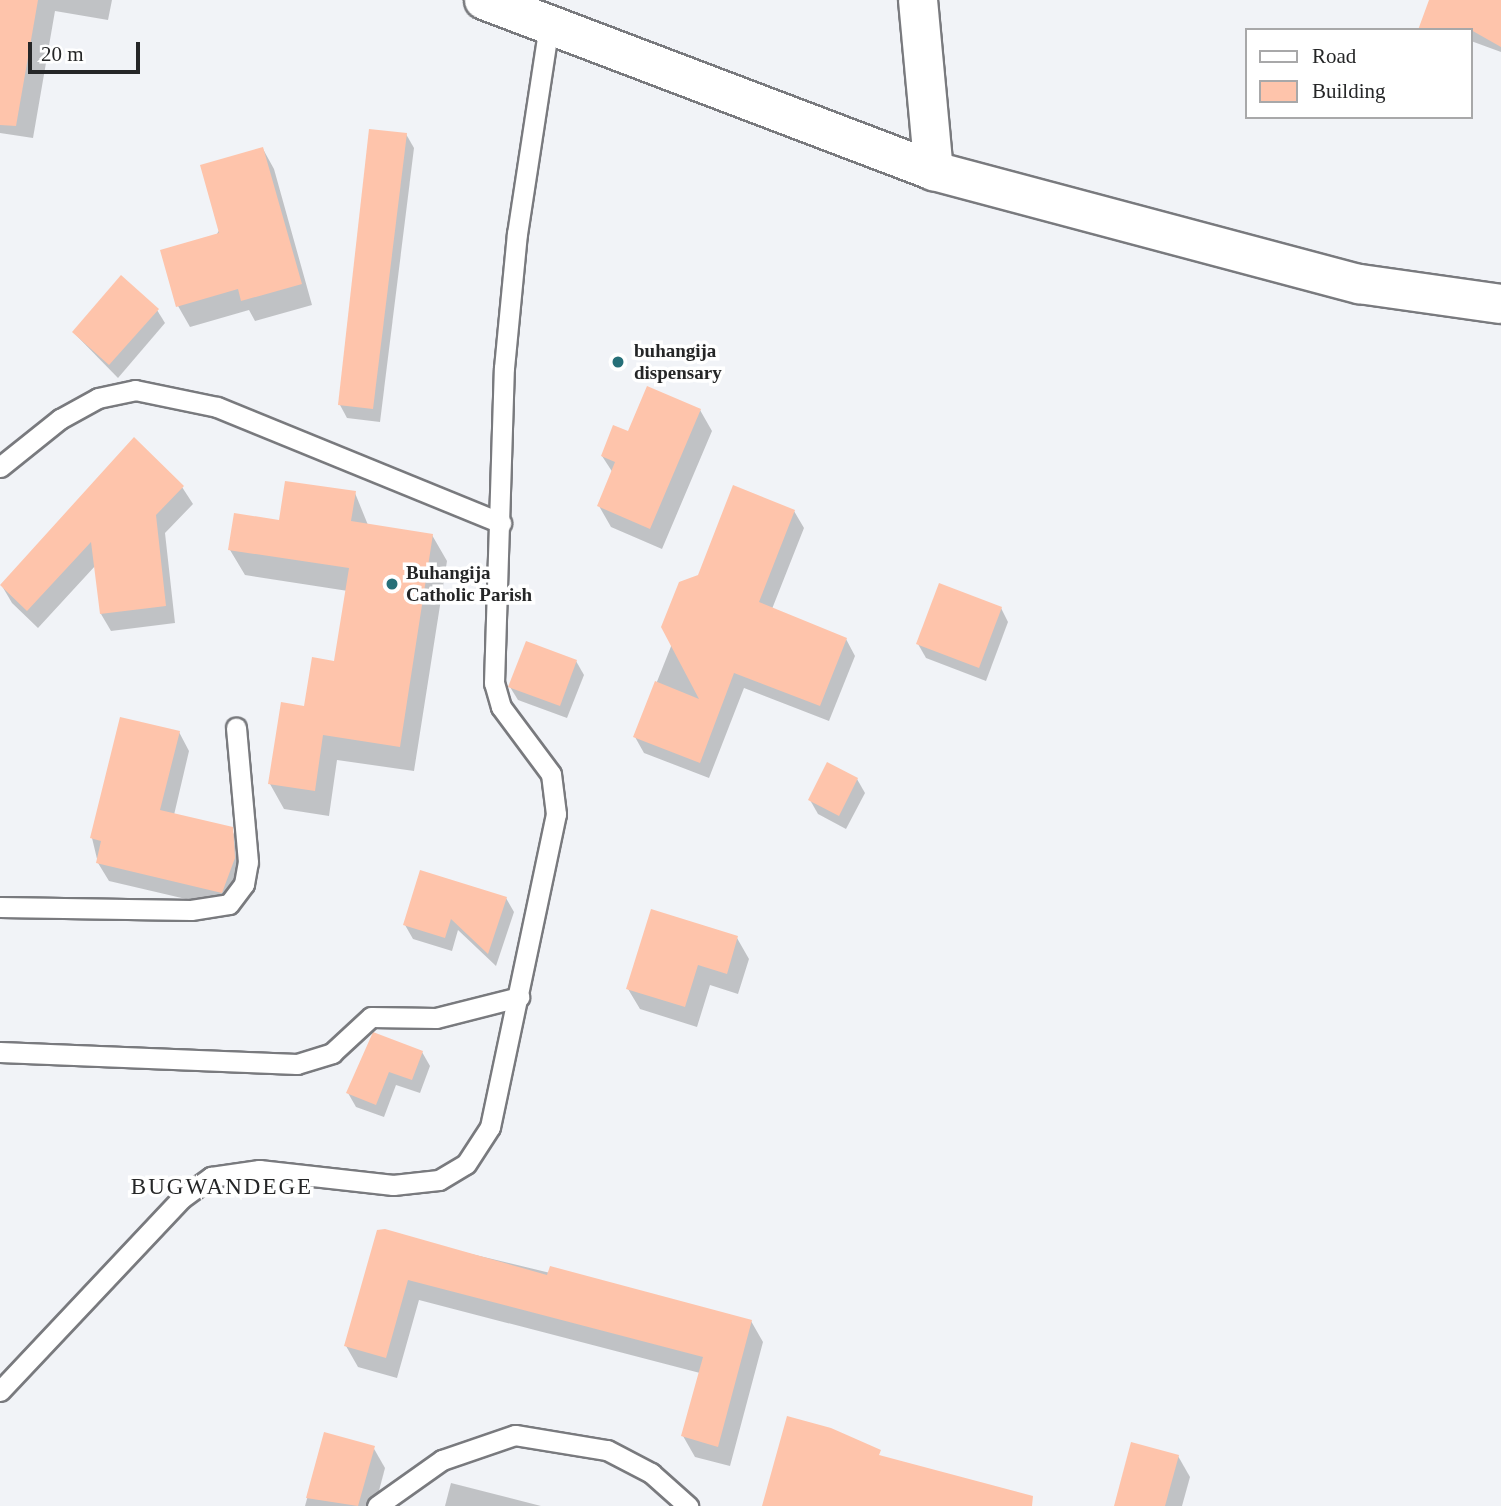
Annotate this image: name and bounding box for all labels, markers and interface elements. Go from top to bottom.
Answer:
scale bar [32,28,144,72]
legend [1246,28,1473,119]
text: 20 m [41,42,84,66]
text: Road [1312,44,1356,68]
text: Building [1312,79,1386,103]
place label: buhangija dispensary [634,340,722,384]
marker: buhangija dispensary [608,352,628,372]
place label: Buhangija Catholic Parish [406,562,532,606]
marker: Buhangija Catholic Parish [384,576,400,592]
district label: BUGWANDEGE [132,1173,312,1201]

